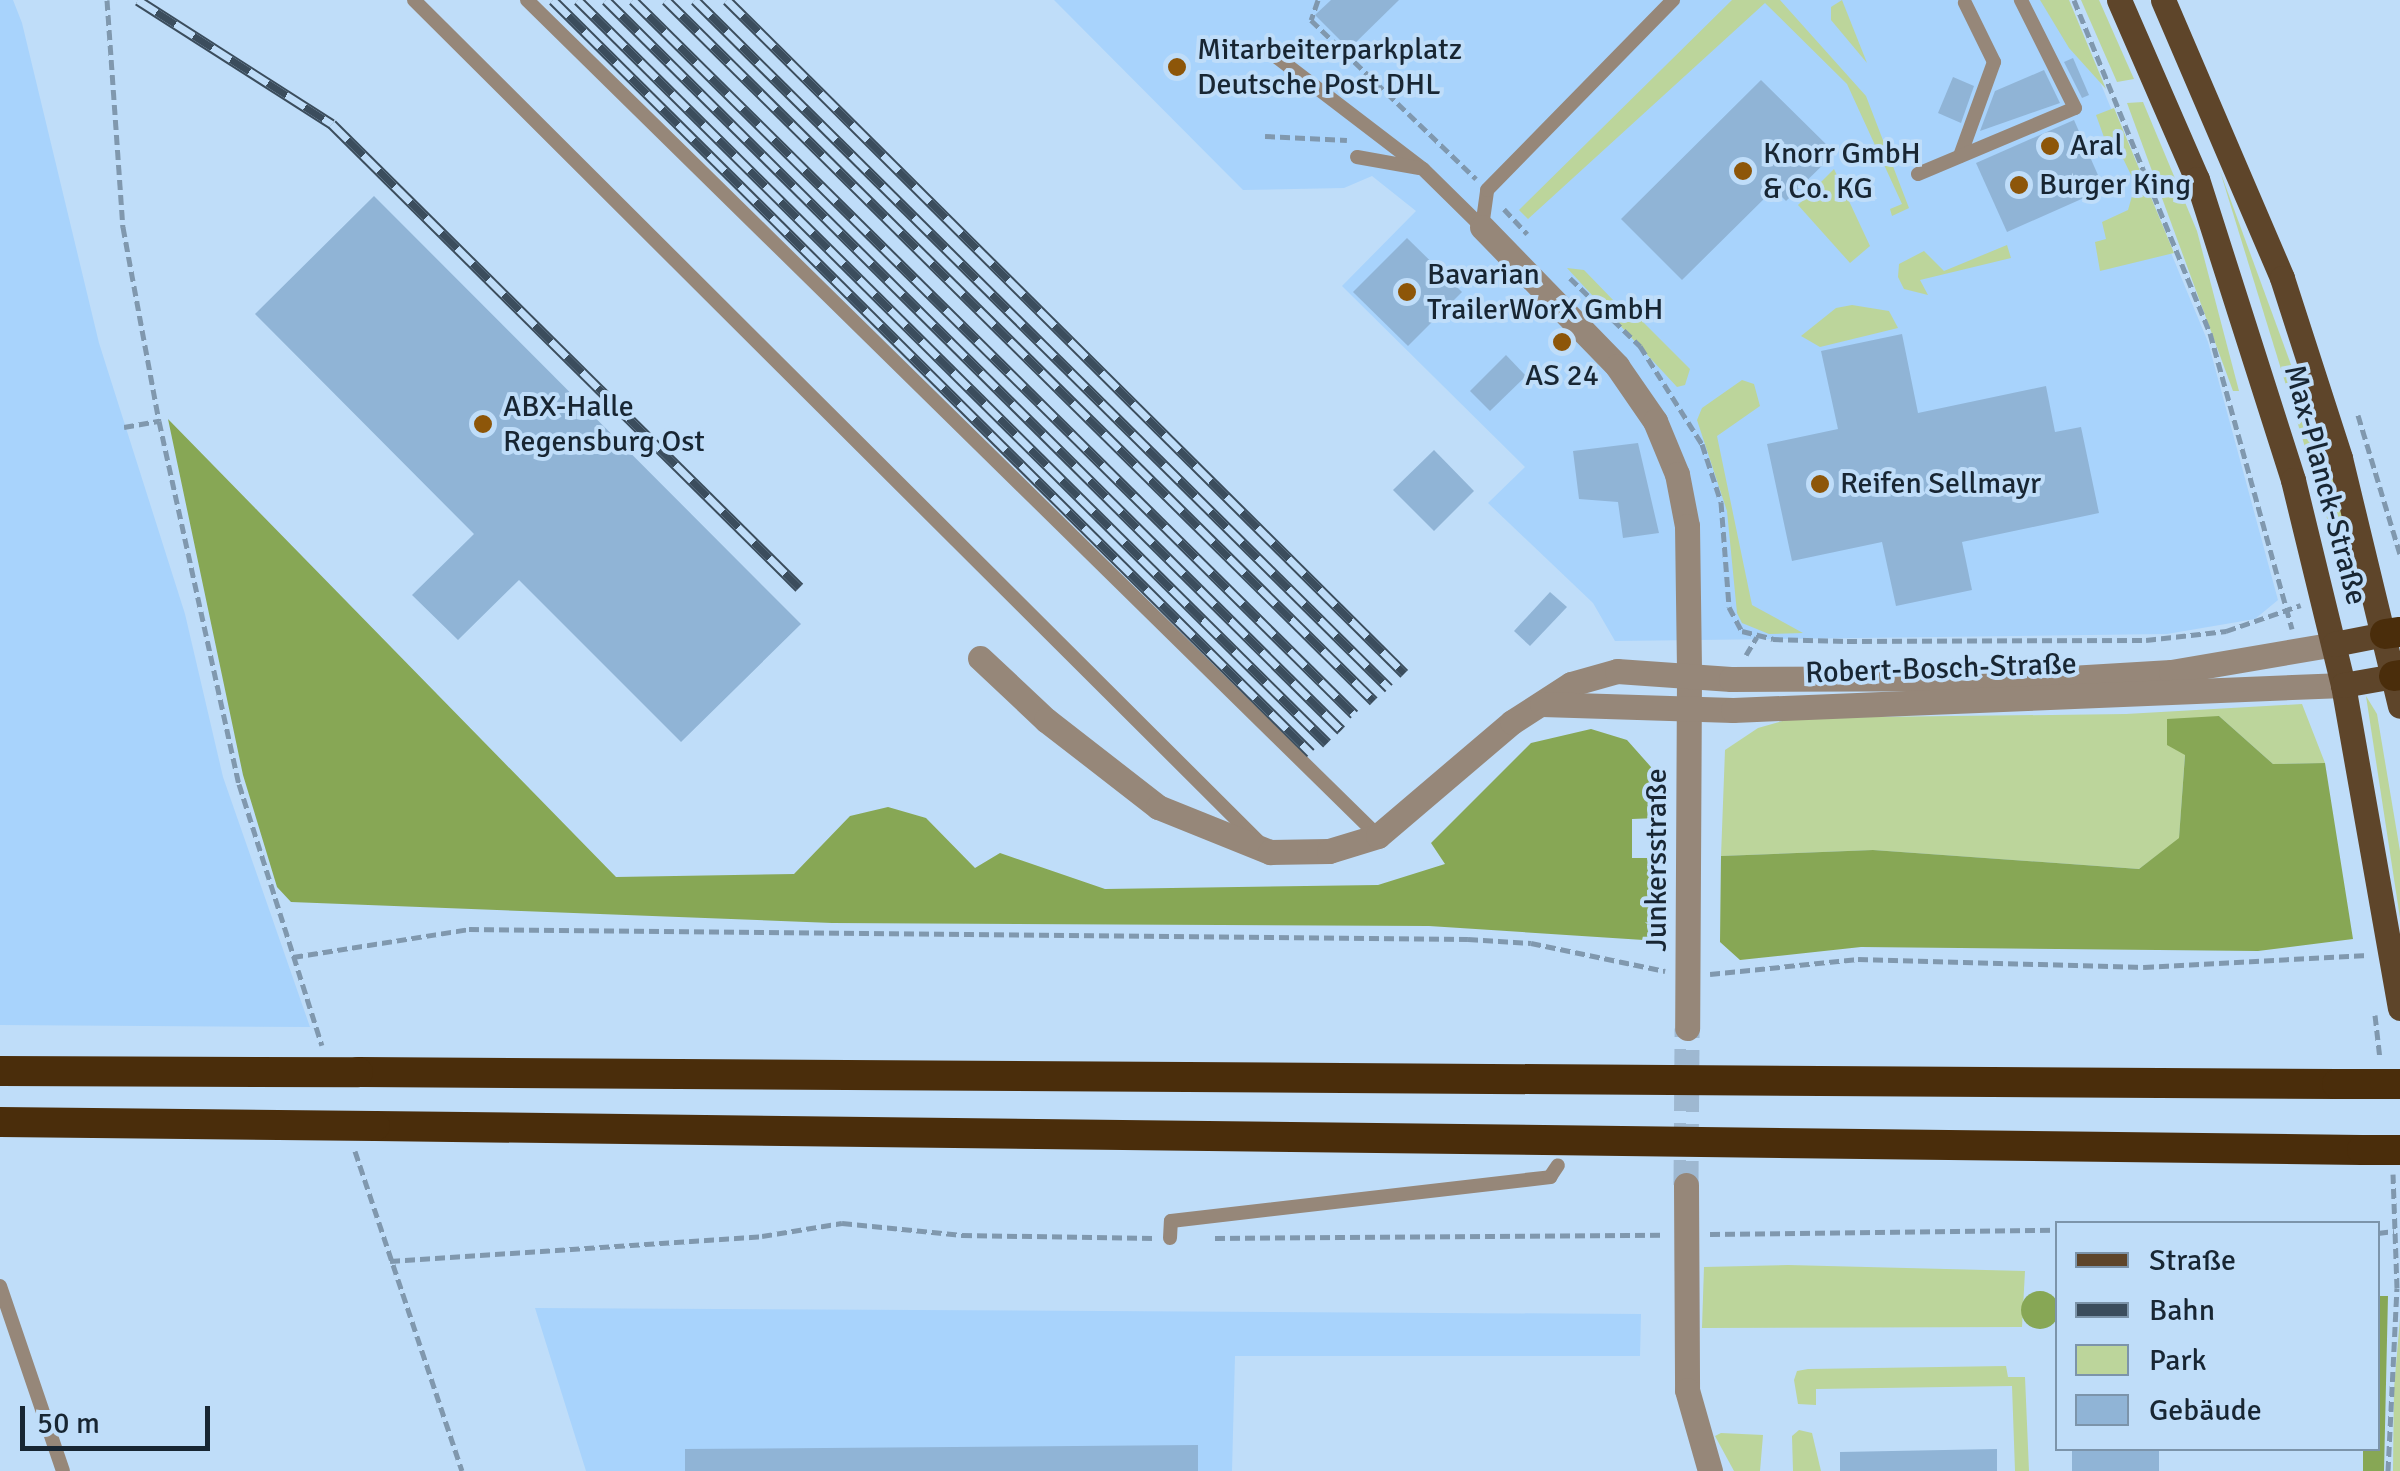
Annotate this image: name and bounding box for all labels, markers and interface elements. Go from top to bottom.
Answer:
place label: Mitarbeiterparkplatz Deutsche Post DHL [1197,32,1462,102]
marker: Mitarbeiterparkplatz Deutsche Post DHL [1166,56,1188,78]
place label: Aral [2070,128,2123,164]
marker: Aral [2039,135,2061,157]
place label: Knorr GmbH & Co. KG [1763,136,1921,206]
marker: Knorr GmbH & Co. KG [1732,160,1754,182]
place label: Burger King [2039,167,2191,203]
marker: Burger King [2008,174,2030,196]
place label: Bavarian TrailerWorX GmbH [1427,257,1664,328]
marker: Bavarian TrailerWorX GmbH [1396,281,1418,303]
marker: AS 24 [1551,331,1573,353]
place label: AS 24 [1525,358,1599,394]
street label: Max-Planck-Straße [2276,361,2374,609]
place label: ABX-Halle Regensburg Ost [503,389,705,460]
marker: ABX-Halle Regensburg Ost [472,413,494,435]
place label: Reifen Sellmayr [1840,466,2041,502]
marker: Reifen Sellmayr [1809,473,1831,495]
street label: Robert-Bosch-Straße [1805,646,2077,692]
street label: Junkersstraße [1639,768,1675,952]
legend [2055,1221,2380,1451]
text: Straße [2149,1242,2236,1279]
text: Bahn [2149,1292,2215,1329]
text: Park [2149,1342,2207,1379]
scale bar [25,1386,215,1448]
text: Gebäude [2149,1392,2262,1429]
text: 50 m [37,1405,100,1442]

